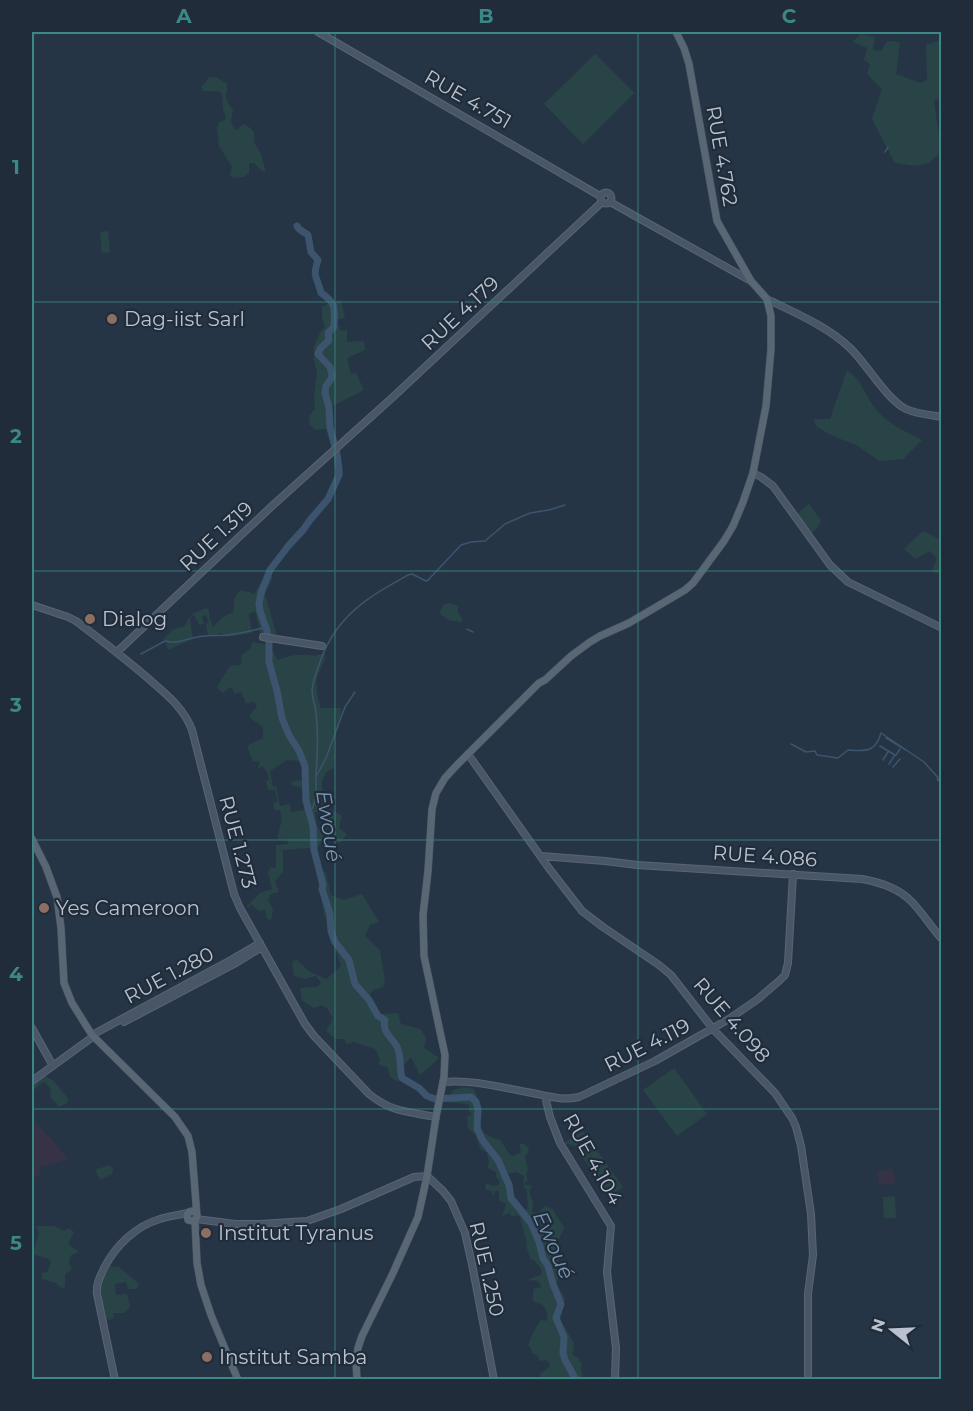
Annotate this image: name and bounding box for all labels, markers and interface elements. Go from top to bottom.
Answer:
text: A [175,4,192,28]
text: B [478,4,494,28]
text: C [782,4,797,28]
street label: RUE 4.751 [420,64,516,134]
street label: RUE 4.762 [701,104,743,208]
text: 1 [12,155,20,179]
street label: RUE 4.179 [416,271,504,355]
place label: Dag-iist Sarl [124,307,245,331]
marker: Dag-iist Sarl [105,312,119,326]
text: 2 [10,424,22,448]
street label: RUE 1.319 [174,496,258,576]
place label: Dialog [102,607,167,631]
marker: Dialog [83,612,97,626]
text: 3 [9,693,22,717]
water label: Ewoué [311,789,347,863]
street label: RUE 1.273 [214,793,262,891]
street label: RUE 4.086 [712,840,818,872]
place label: Yes Cameroon [56,896,200,920]
marker: Yes Cameroon [37,901,51,915]
street label: RUE 1.280 [120,941,218,1009]
text: 4 [9,962,23,986]
street label: RUE 4.098 [689,973,775,1067]
street label: RUE 4.119 [600,1013,694,1077]
street label: RUE 4.104 [558,1109,628,1209]
water label: Ewoué [528,1207,580,1283]
street label: RUE 1.250 [464,1219,510,1319]
place label: Institut Tyranus [218,1221,374,1245]
marker: Institut Tyranus [199,1226,213,1240]
text: 5 [10,1231,22,1255]
north arrow [862,1300,922,1360]
text: N [867,1316,889,1335]
place label: Institut Samba [219,1345,367,1369]
marker: Institut Samba [200,1350,214,1364]

